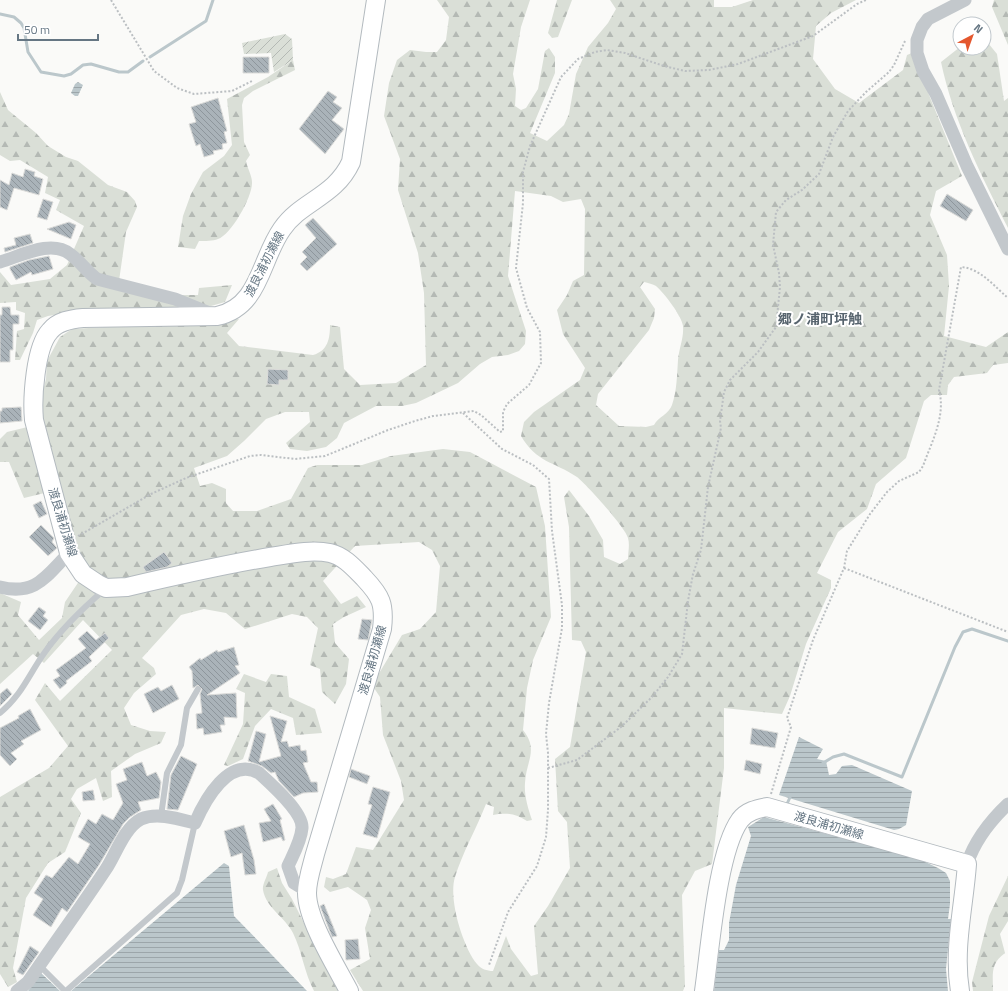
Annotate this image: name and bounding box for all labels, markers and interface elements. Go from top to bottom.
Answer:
scale bar [18,16,98,42]
north arrow [952,16,992,56]
text: 50 m [24,20,50,39]
text: N [970,20,987,37]
street label: 渡良浦初瀬線 [239,228,289,300]
district label: 郷ノ浦町坪触 [778,308,862,329]
street label: 渡良浦初瀬線 [43,485,83,559]
street label: 渡良浦初瀬線 [353,623,391,697]
street label: 渡良浦初瀬線 [792,806,866,844]

